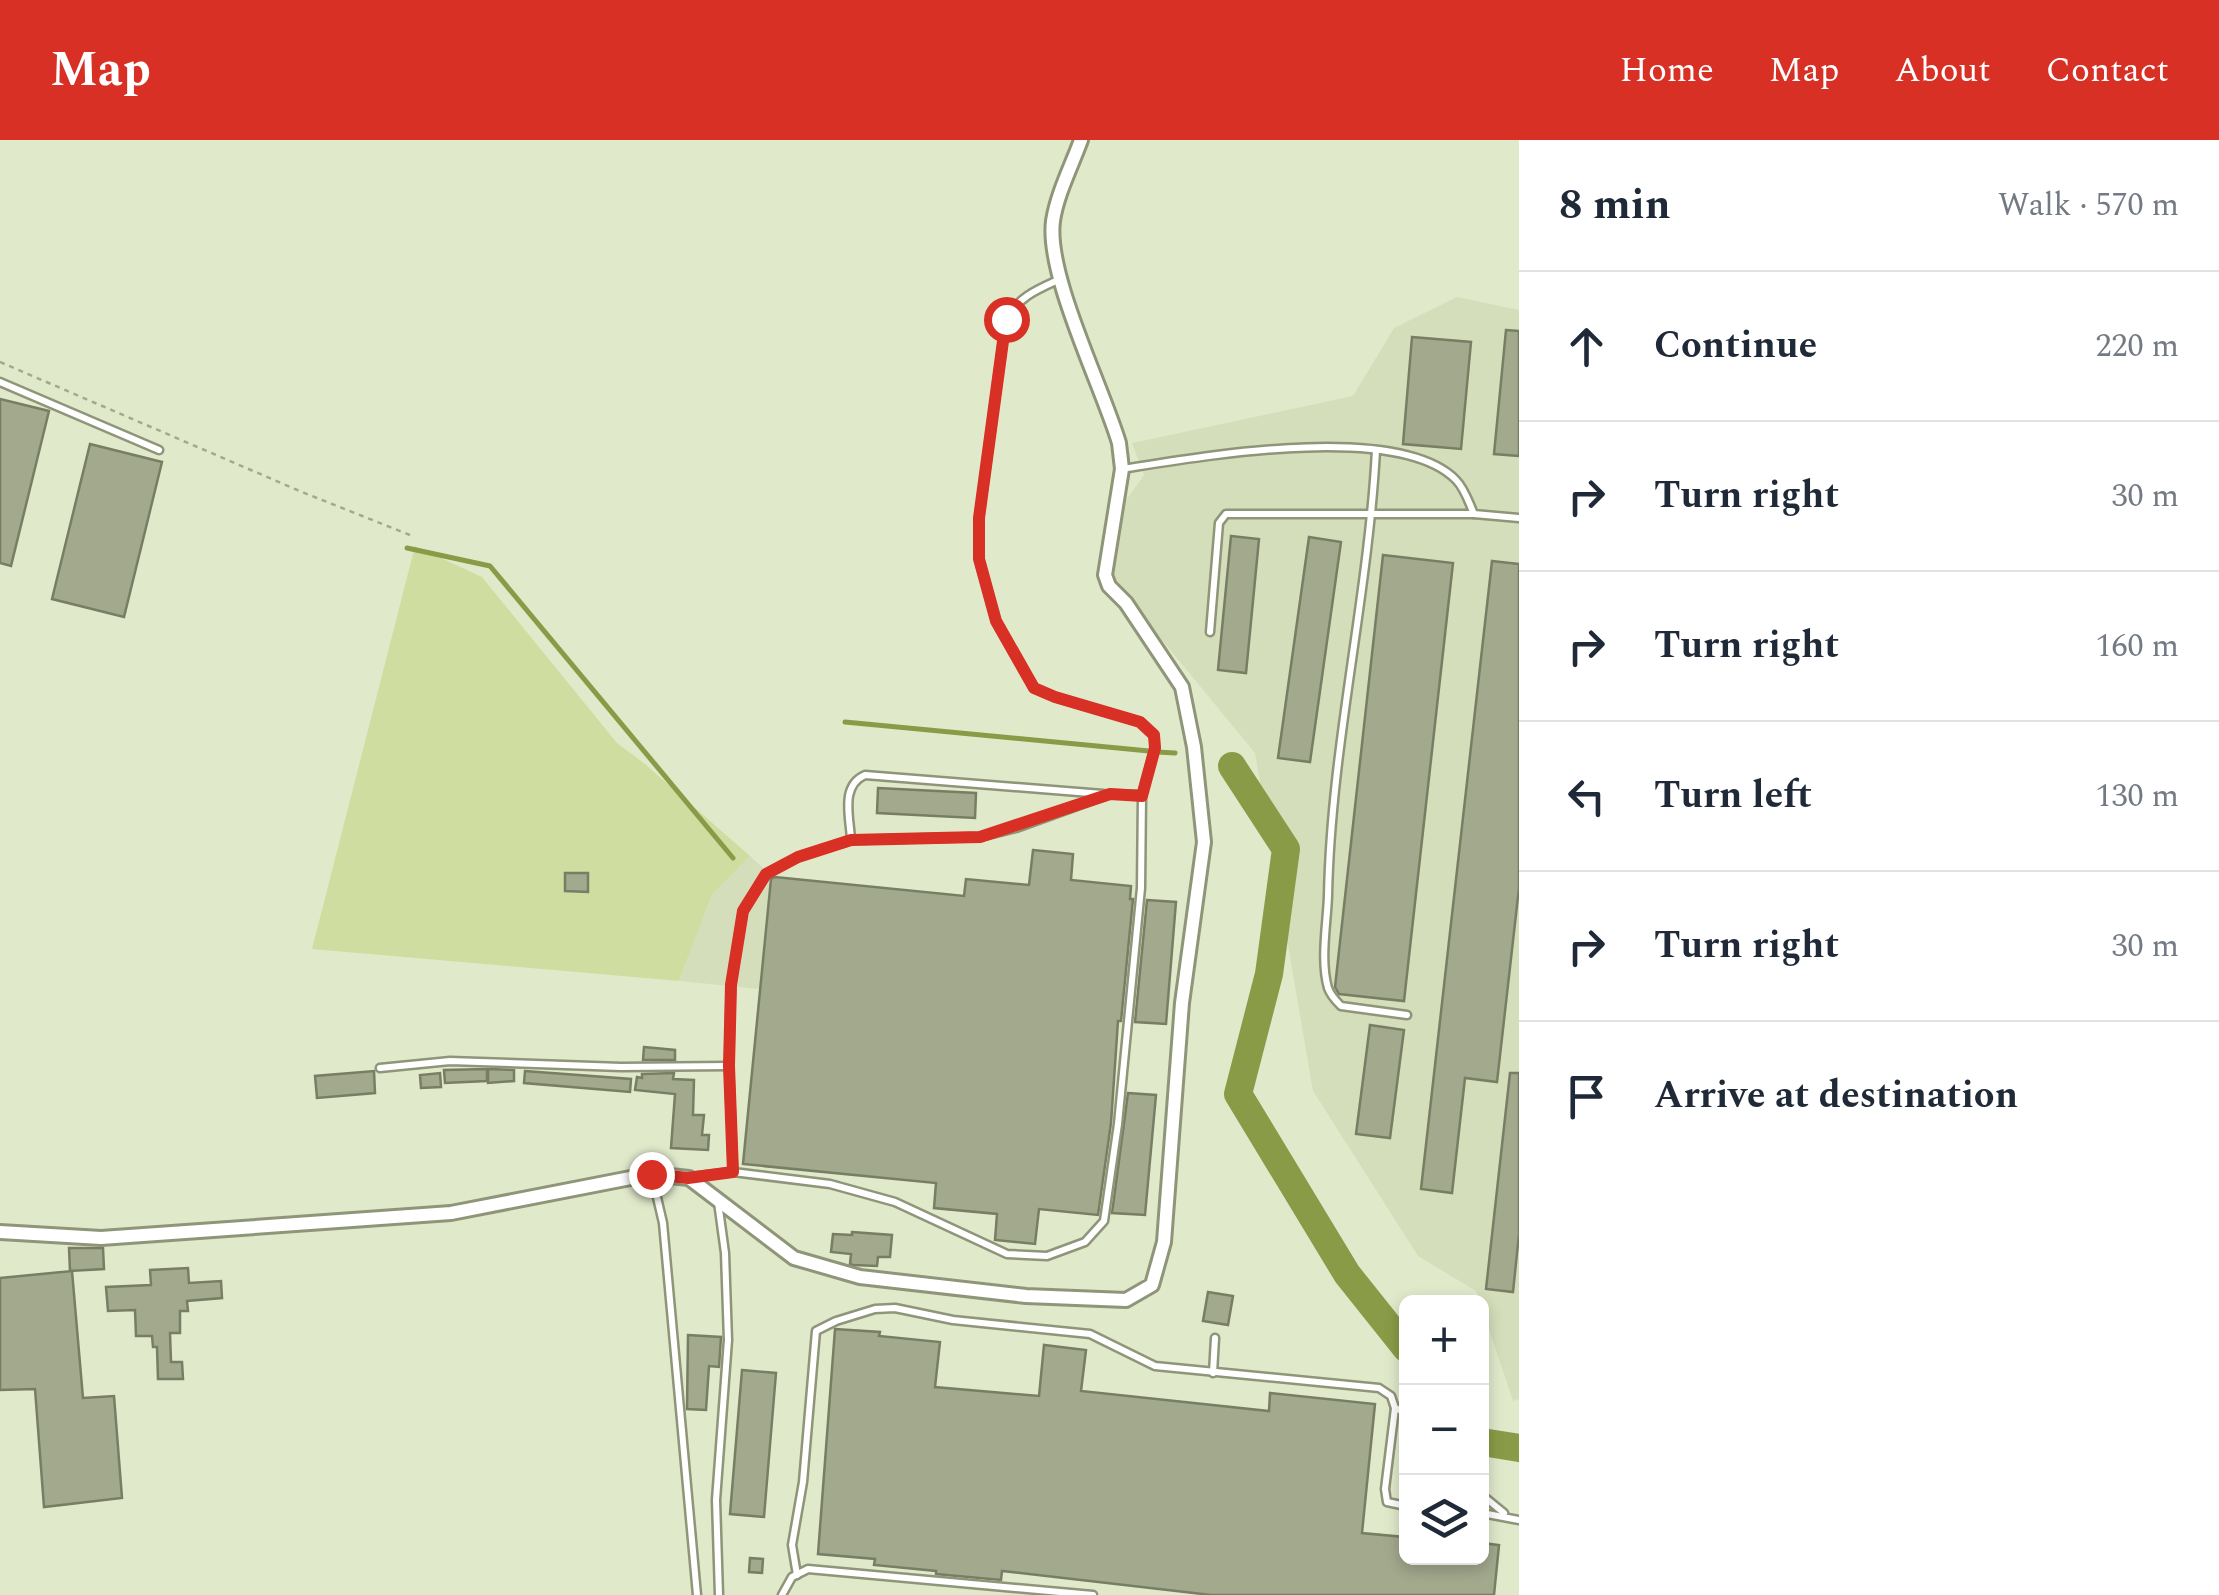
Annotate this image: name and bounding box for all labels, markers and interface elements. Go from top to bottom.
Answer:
text: Map [50,34,151,107]
text: Home [1620,44,1714,97]
text: Map [1769,44,1839,97]
text: About [1894,44,1991,97]
text: Contact [2046,44,2169,97]
text: 8 min [1559,174,1671,237]
text: Walk · 570 m [1998,181,2179,230]
route start [984,297,1030,343]
text: Continue [1654,317,1817,375]
icon: ahead [1559,319,1614,374]
text: 220 m [2095,322,2179,371]
text: Turn right [1654,467,1839,525]
icon: right [1559,469,1614,524]
text: 30 m [2111,472,2179,521]
text: Turn right [1654,617,1839,675]
icon: right [1559,619,1614,674]
text: 160 m [2095,622,2179,671]
text: Turn left [1654,767,1812,825]
icon: left [1559,769,1614,824]
text: 130 m [2095,772,2179,821]
text: Turn right [1654,917,1839,975]
icon: right [1559,919,1614,974]
text: 30 m [2111,922,2179,971]
text: Arrive at destination [1654,1067,2018,1125]
icon: arrive [1559,1069,1614,1124]
route end [629,1152,675,1198]
map controls [1399,1295,1489,1565]
button: + [1399,1295,1489,1385]
button: − [1399,1385,1489,1475]
button: layers [1399,1475,1489,1565]

